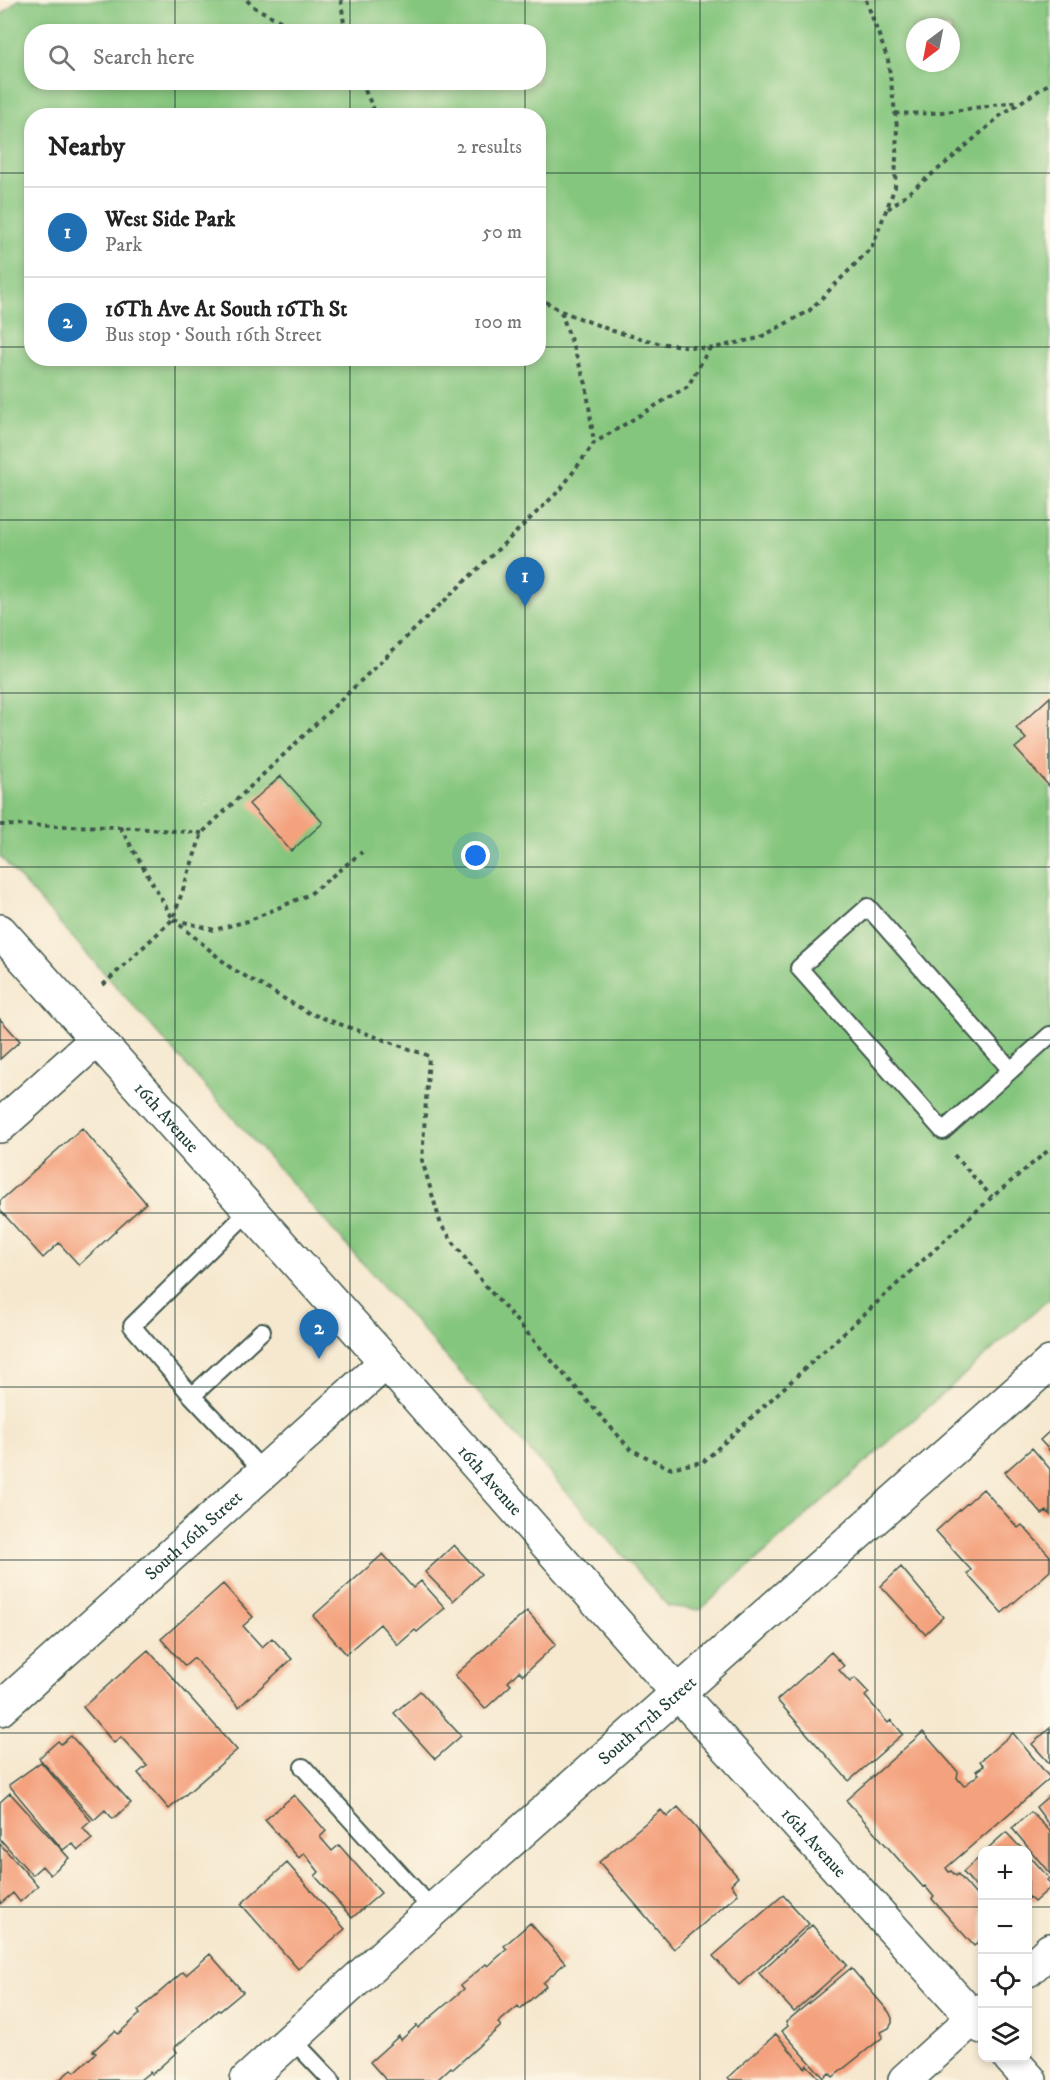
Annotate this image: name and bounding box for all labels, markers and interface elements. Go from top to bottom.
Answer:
north arrow [906,18,960,72]
search box [24,24,546,90]
icon: search [45,41,78,74]
text: Search here [93,44,195,71]
text: Nearby [48,131,125,164]
text: 2 results [457,135,522,160]
text: West Side Park [105,206,235,233]
text: 1 [64,220,71,245]
text: 50 m [482,220,522,245]
text: Park [105,233,142,258]
text: 16Th Ave At South 16Th St [105,296,347,323]
text: 2 [63,310,72,335]
text: 100 m [474,310,522,335]
text: Bus stop · South 16th Street [105,323,322,348]
pin: 1 [506,558,544,607]
your location [461,841,490,870]
street label: 16th Avenue [129,1078,203,1158]
pin: 2 [300,1310,338,1359]
street label: 16th Avenue [452,1441,526,1521]
street label: South 16th Street [141,1486,248,1585]
street label: South 17th Street [594,1672,701,1770]
street label: 16th Avenue [776,1803,851,1883]
map controls [978,1846,1032,2062]
button: + [978,1846,1032,1900]
button: − [978,1900,1032,1954]
button: locate [978,1954,1032,2008]
button: layers [978,2008,1032,2062]

